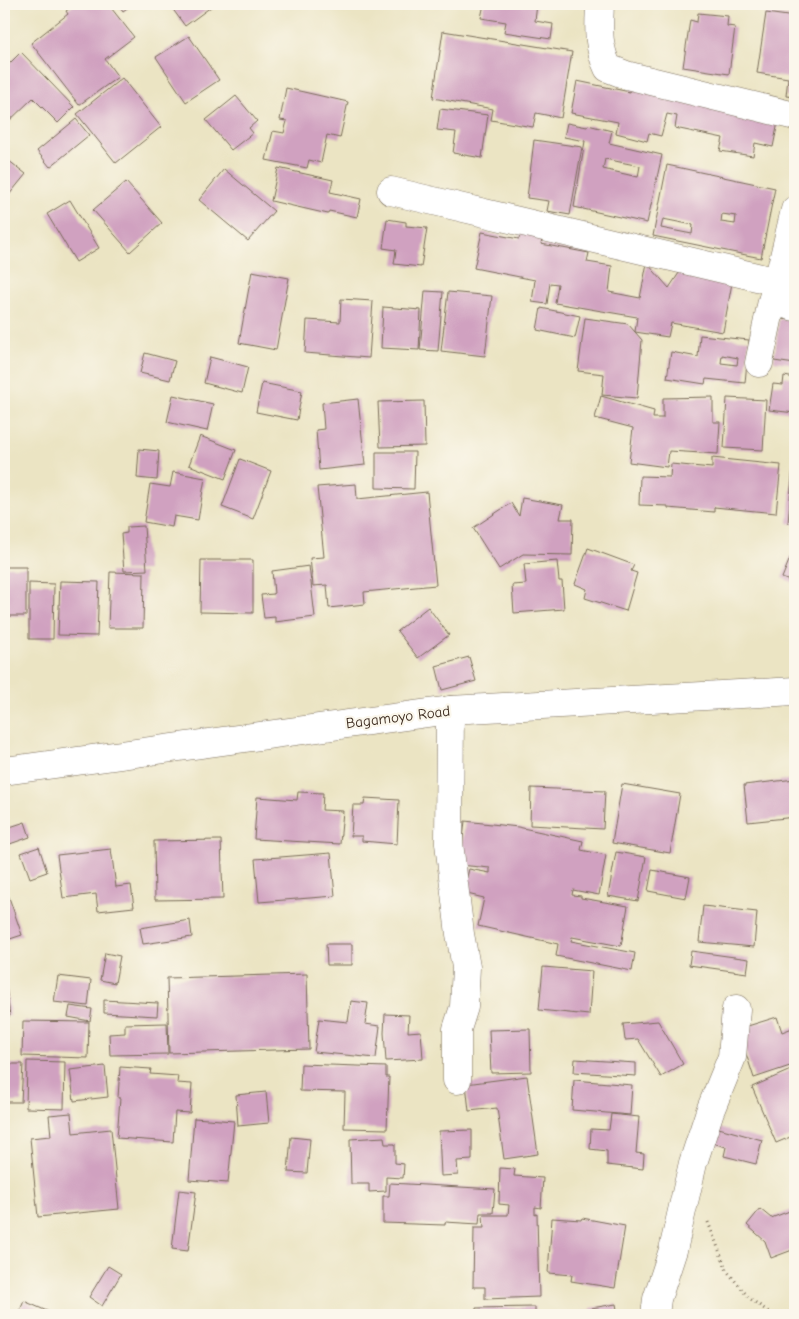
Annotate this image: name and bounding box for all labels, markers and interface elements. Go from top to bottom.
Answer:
street label: Bagamoyo Road [345,702,451,732]

